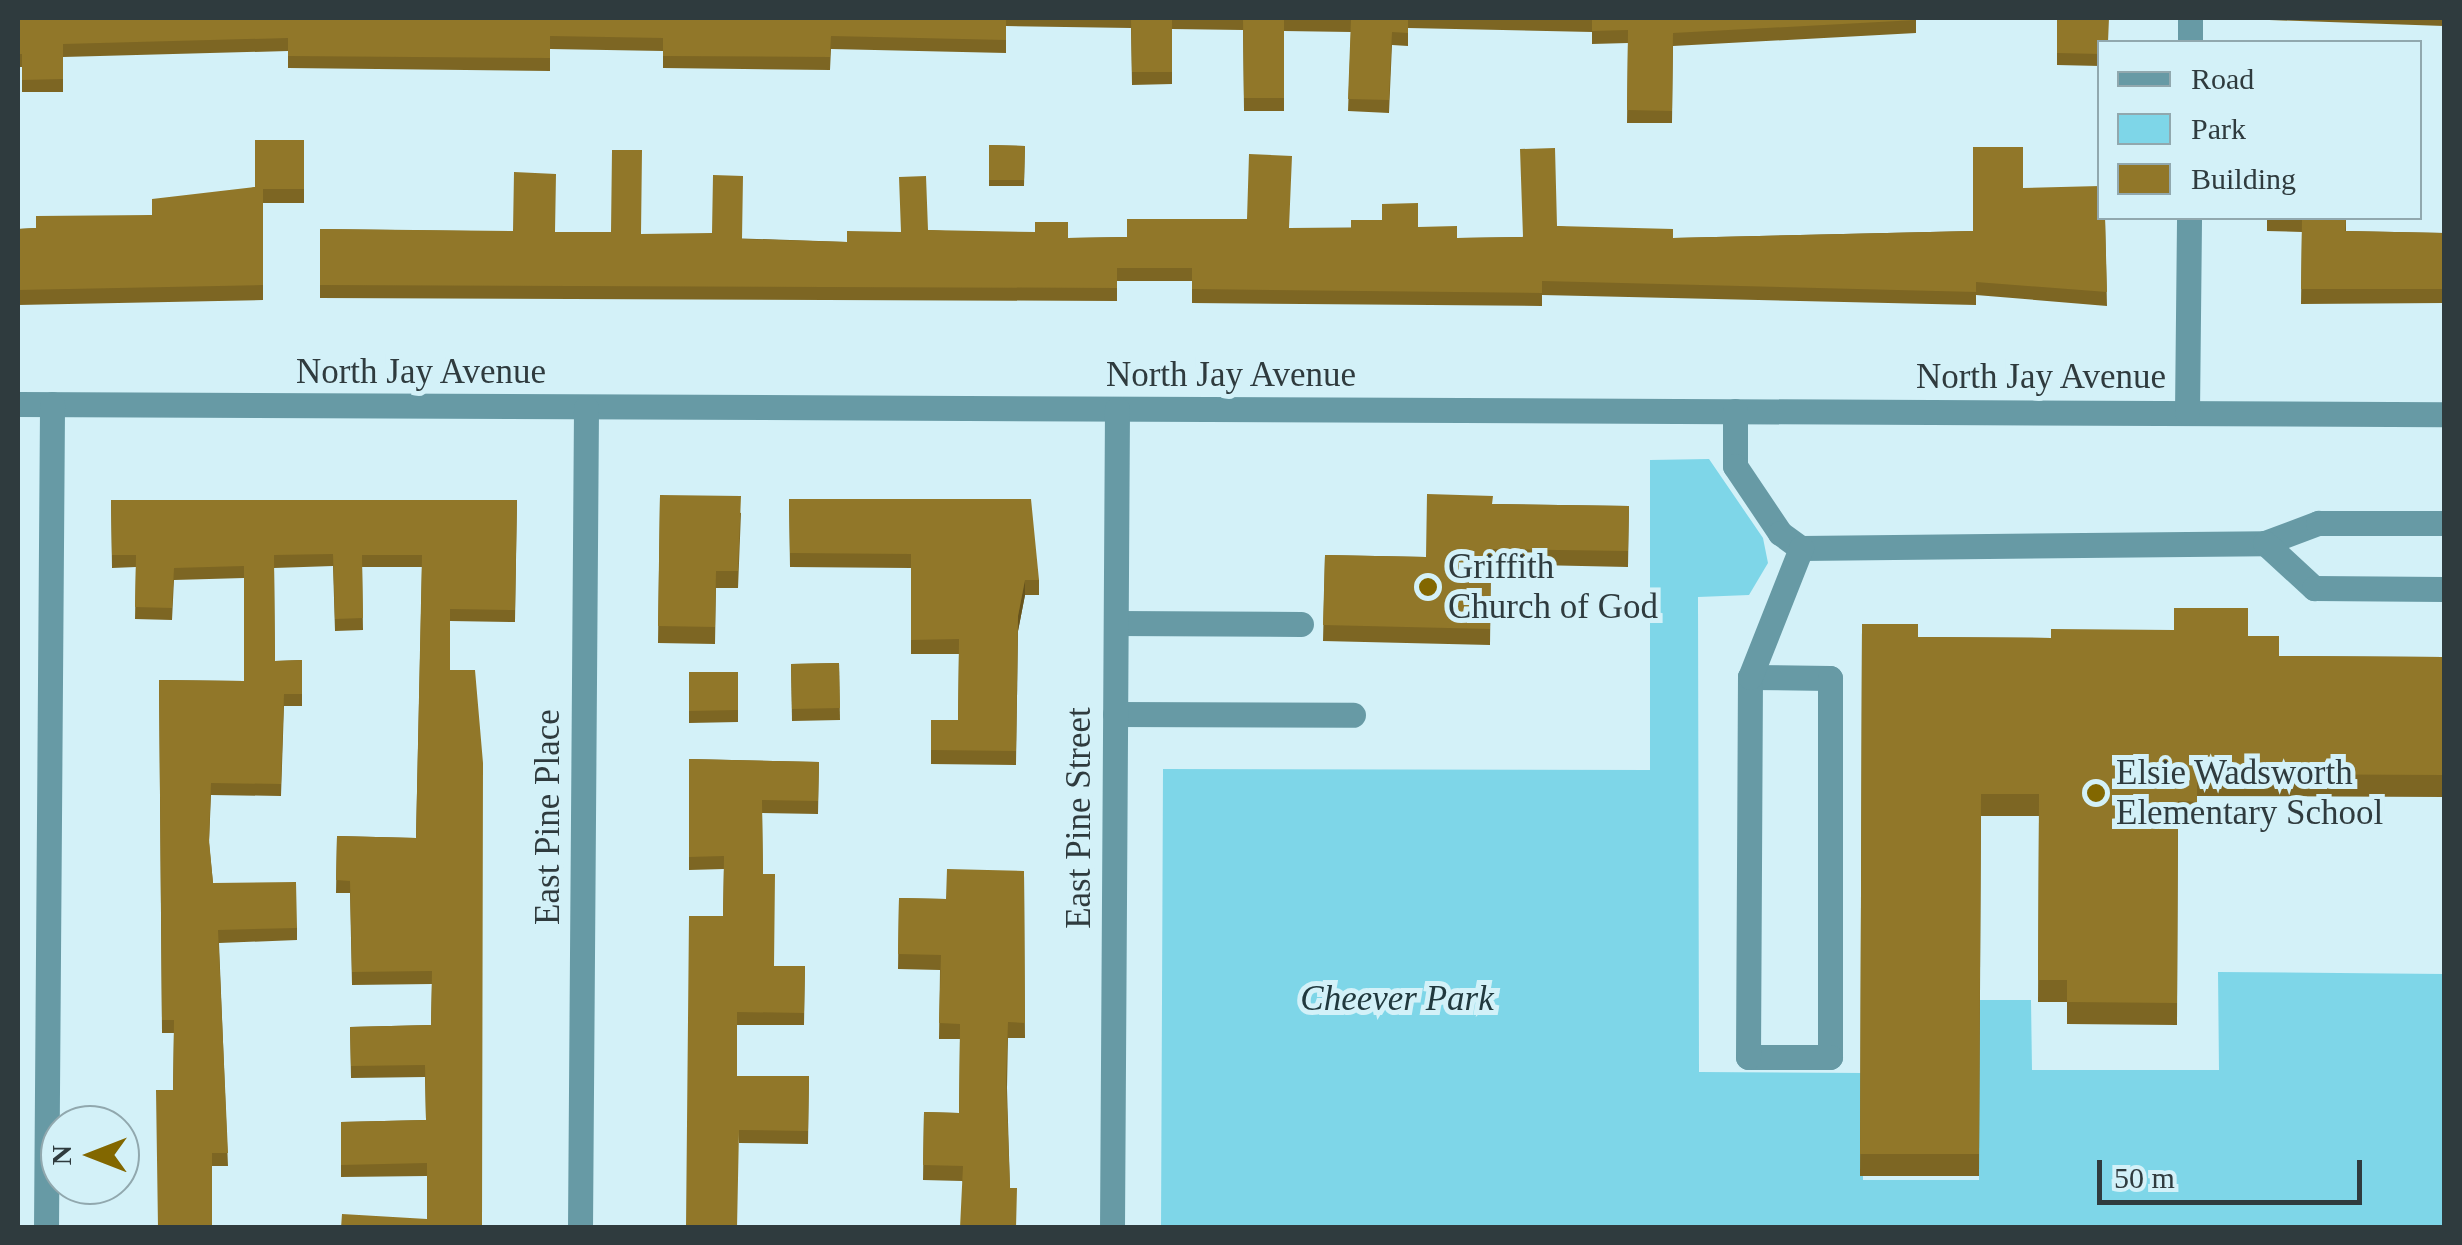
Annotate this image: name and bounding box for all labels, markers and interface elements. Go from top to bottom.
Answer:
legend [2097,40,2422,220]
text: Road [2191,62,2254,95]
text: Park [2191,112,2246,145]
text: Building [2191,162,2296,195]
street label: North Jay Avenue [295,351,547,393]
street label: North Jay Avenue [1105,354,1357,396]
street label: North Jay Avenue [1915,356,2167,398]
place label: Griffith Church of God [1448,546,1658,628]
marker: Griffith Church of God [1417,576,1439,598]
street label: East Pine Street [1058,707,1100,929]
street label: East Pine Place [527,709,569,925]
place label: Elsie Wadsworth Elementary School [2116,752,2383,834]
marker: Elsie Wadsworth Elementary School [2085,782,2107,804]
park label: Cheever Park [1300,978,1494,1020]
north arrow [40,1105,140,1205]
scale bar [2102,1140,2367,1202]
text: N [46,1145,77,1165]
text: 50 m [2114,1161,2175,1194]

